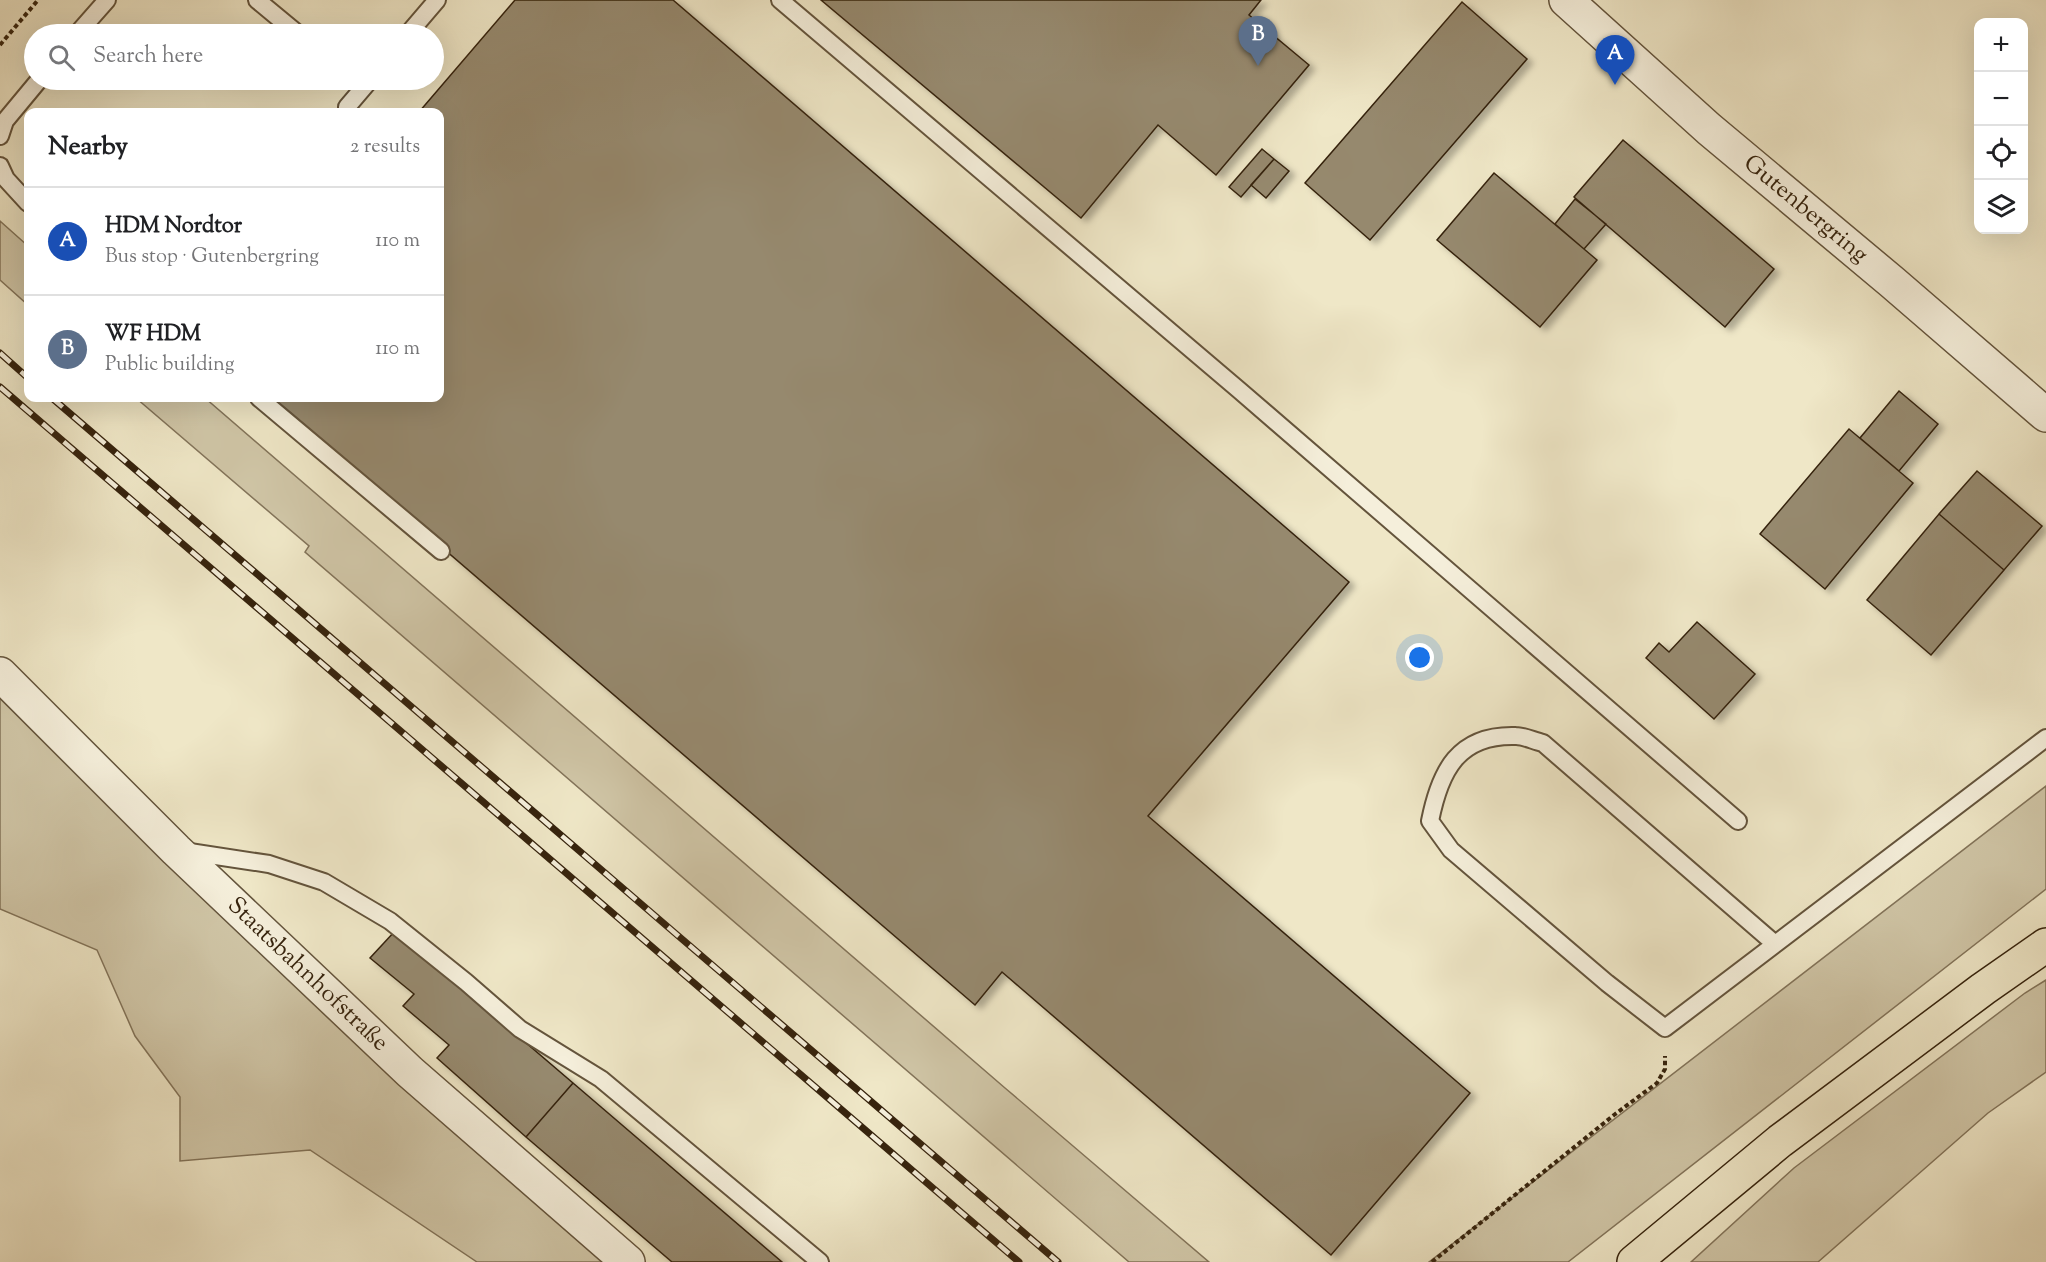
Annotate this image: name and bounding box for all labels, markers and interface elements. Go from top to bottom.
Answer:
pin: B [1238,16,1278,66]
map controls [1974,18,2028,234]
button: + [1974,18,2028,72]
search box [24,24,444,90]
pin: A [1596,36,1634,85]
icon: search [45,41,78,74]
text: Search here [93,41,203,73]
button: − [1974,72,2028,126]
button: locate [1974,126,2028,180]
text: Nearby [48,129,128,166]
text: 2 results [350,133,420,162]
street label: Gutenbergring [1735,147,1875,272]
button: layers [1974,180,2028,234]
text: HDM Nordtor [105,211,242,243]
text: A [59,227,76,256]
text: 110 m [375,227,420,256]
text: Bus stop · Gutenbergring [105,243,319,272]
text: WF HDM [105,319,201,351]
text: B [61,335,74,364]
text: 110 m [375,335,420,364]
text: Public building [105,351,235,380]
your location [1405,643,1434,672]
street label: Staatsbahnhofstraße [219,890,396,1060]

